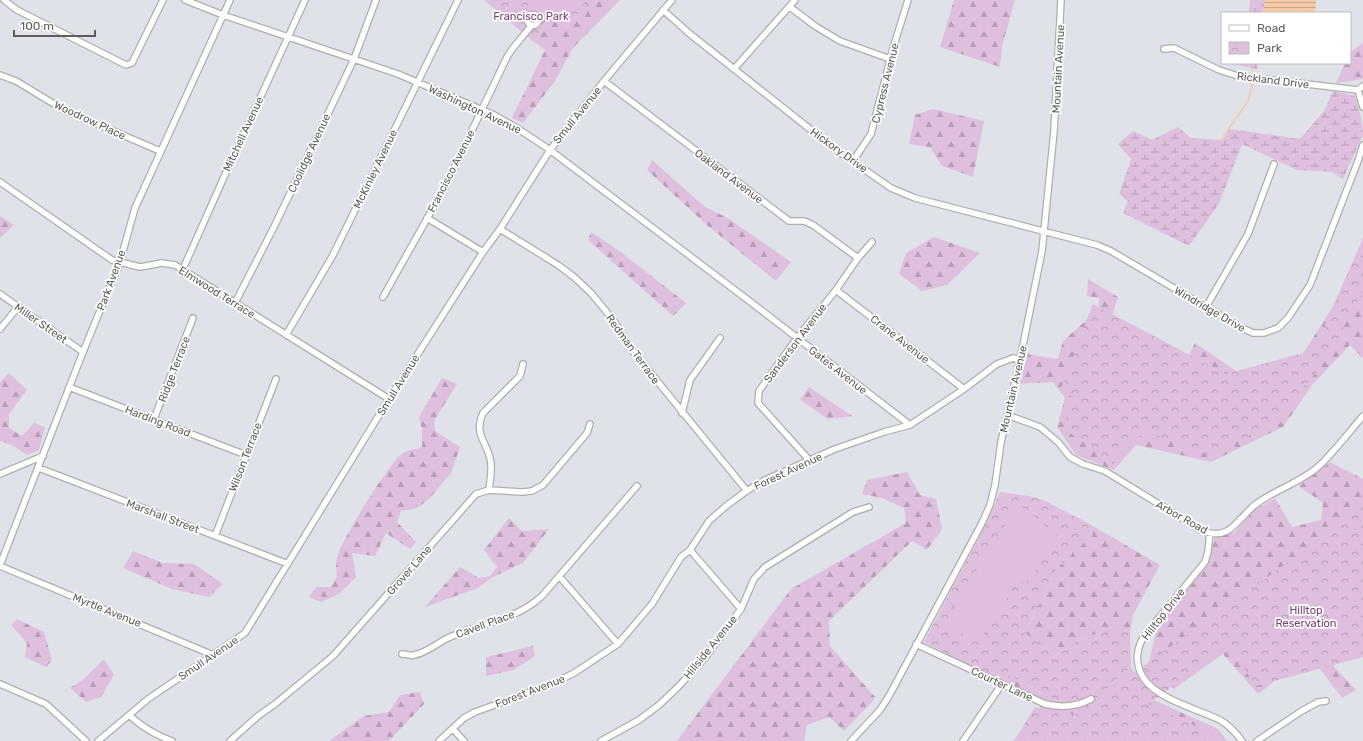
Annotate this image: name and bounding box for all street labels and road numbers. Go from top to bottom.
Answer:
street label: Mountain Avenue [1050,24,1067,114]
street label: Cypress Avenue [869,42,902,125]
street label: Rickland Drive [1236,70,1310,91]
street label: Washington Avenue [426,82,523,137]
street label: Smull Avenue [550,84,604,146]
street label: Mitchell Avenue [220,95,266,174]
street label: Woodrow Place [52,98,128,143]
street label: Coolidge Avenue [285,112,333,195]
street label: Hickory Drive [808,125,870,175]
street label: McKinley Avenue [351,128,400,211]
street label: Francisco Avenue [425,128,478,215]
street label: Oakland Avenue [692,147,765,206]
street label: Park Avenue [94,248,128,312]
street label: Elmwood Terrace [176,264,257,321]
street label: Windridge Drive [1172,284,1248,335]
street label: Miller Street [12,300,70,347]
street label: Sanderson Avenue [761,301,829,386]
street label: Redman Terrace [603,312,662,387]
street label: Crane Avenue [868,312,932,366]
street label: Ridge Terrace [156,334,193,404]
street label: Gates Avenue [806,344,869,397]
street label: Mountain Avenue [997,344,1030,434]
street label: Smull Avenue [374,352,422,418]
street label: Harding Road [123,403,192,440]
street label: Wilson Terrace [226,421,265,494]
street label: Forest Avenue [752,450,824,493]
street label: Marshall Street [124,497,202,537]
street label: Arbor Road [1154,498,1210,537]
street label: Grover Lane [384,543,434,598]
street label: Hilltop Drive [1139,586,1188,643]
street label: Myrtle Avenue [71,591,143,630]
street label: Cavell Place [454,608,516,641]
street label: Hillside Avenue [681,613,740,682]
street label: Smull Avenue [176,634,241,683]
street label: Courter Lane [969,664,1035,704]
street label: Forest Avenue [493,672,567,711]

